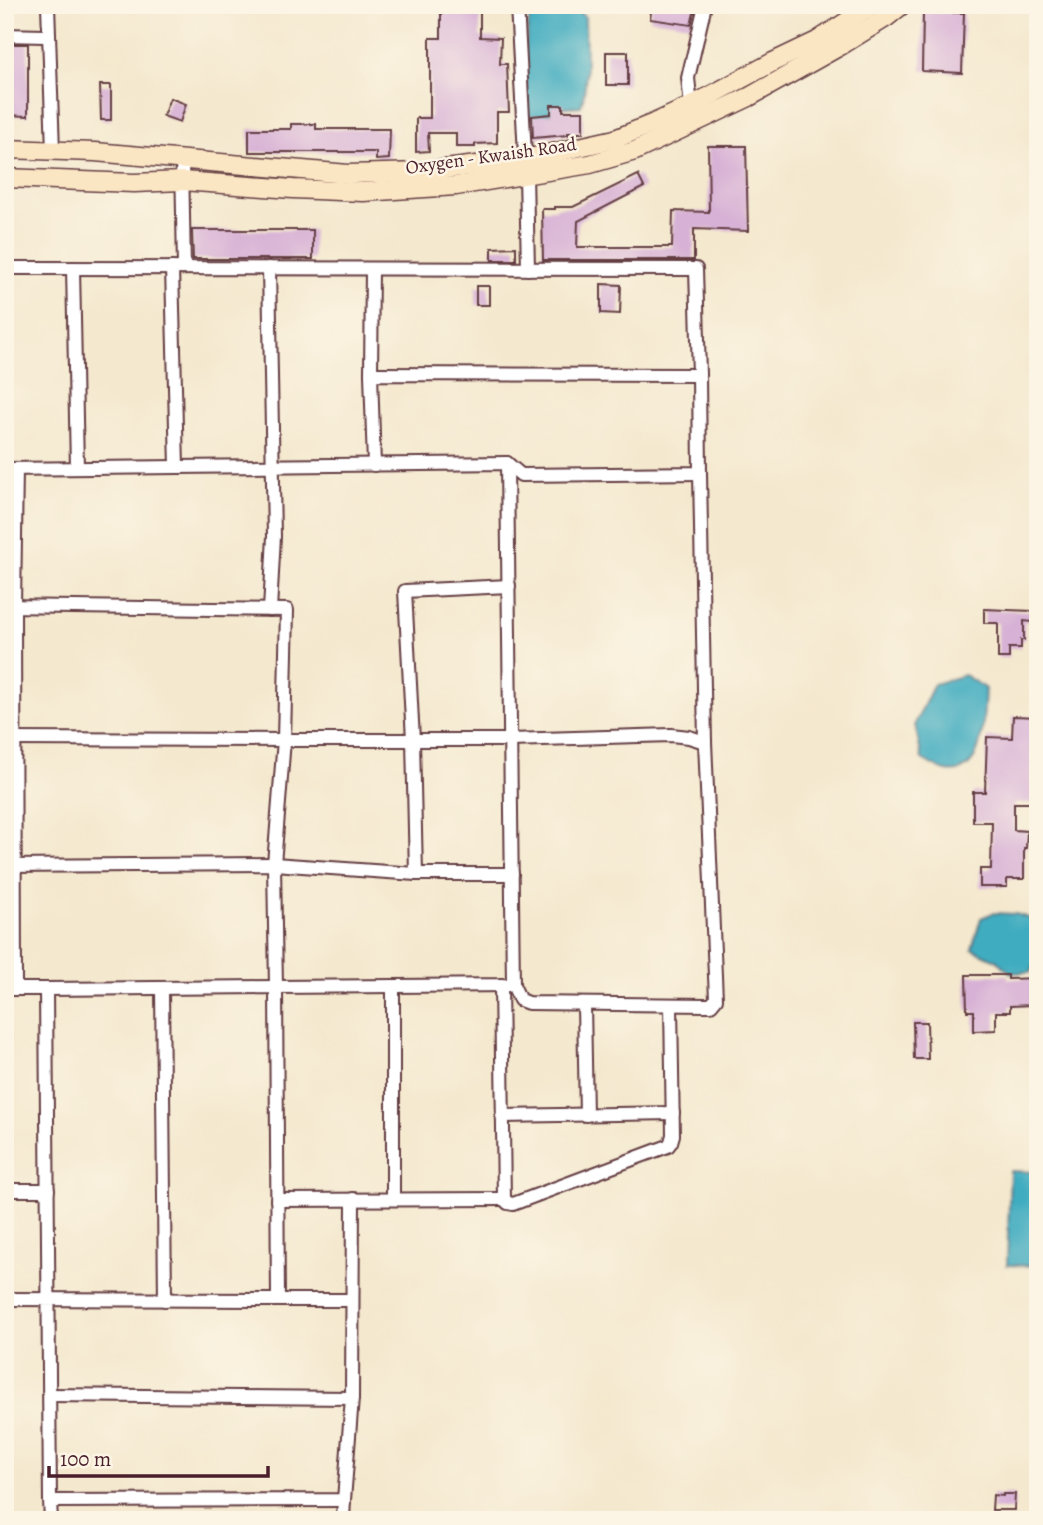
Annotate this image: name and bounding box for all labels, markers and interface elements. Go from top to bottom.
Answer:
street label: Oxygen - Kwaish Road [404,131,579,181]
scale bar [49,1434,268,1478]
text: 100 m [60,1445,111,1473]

